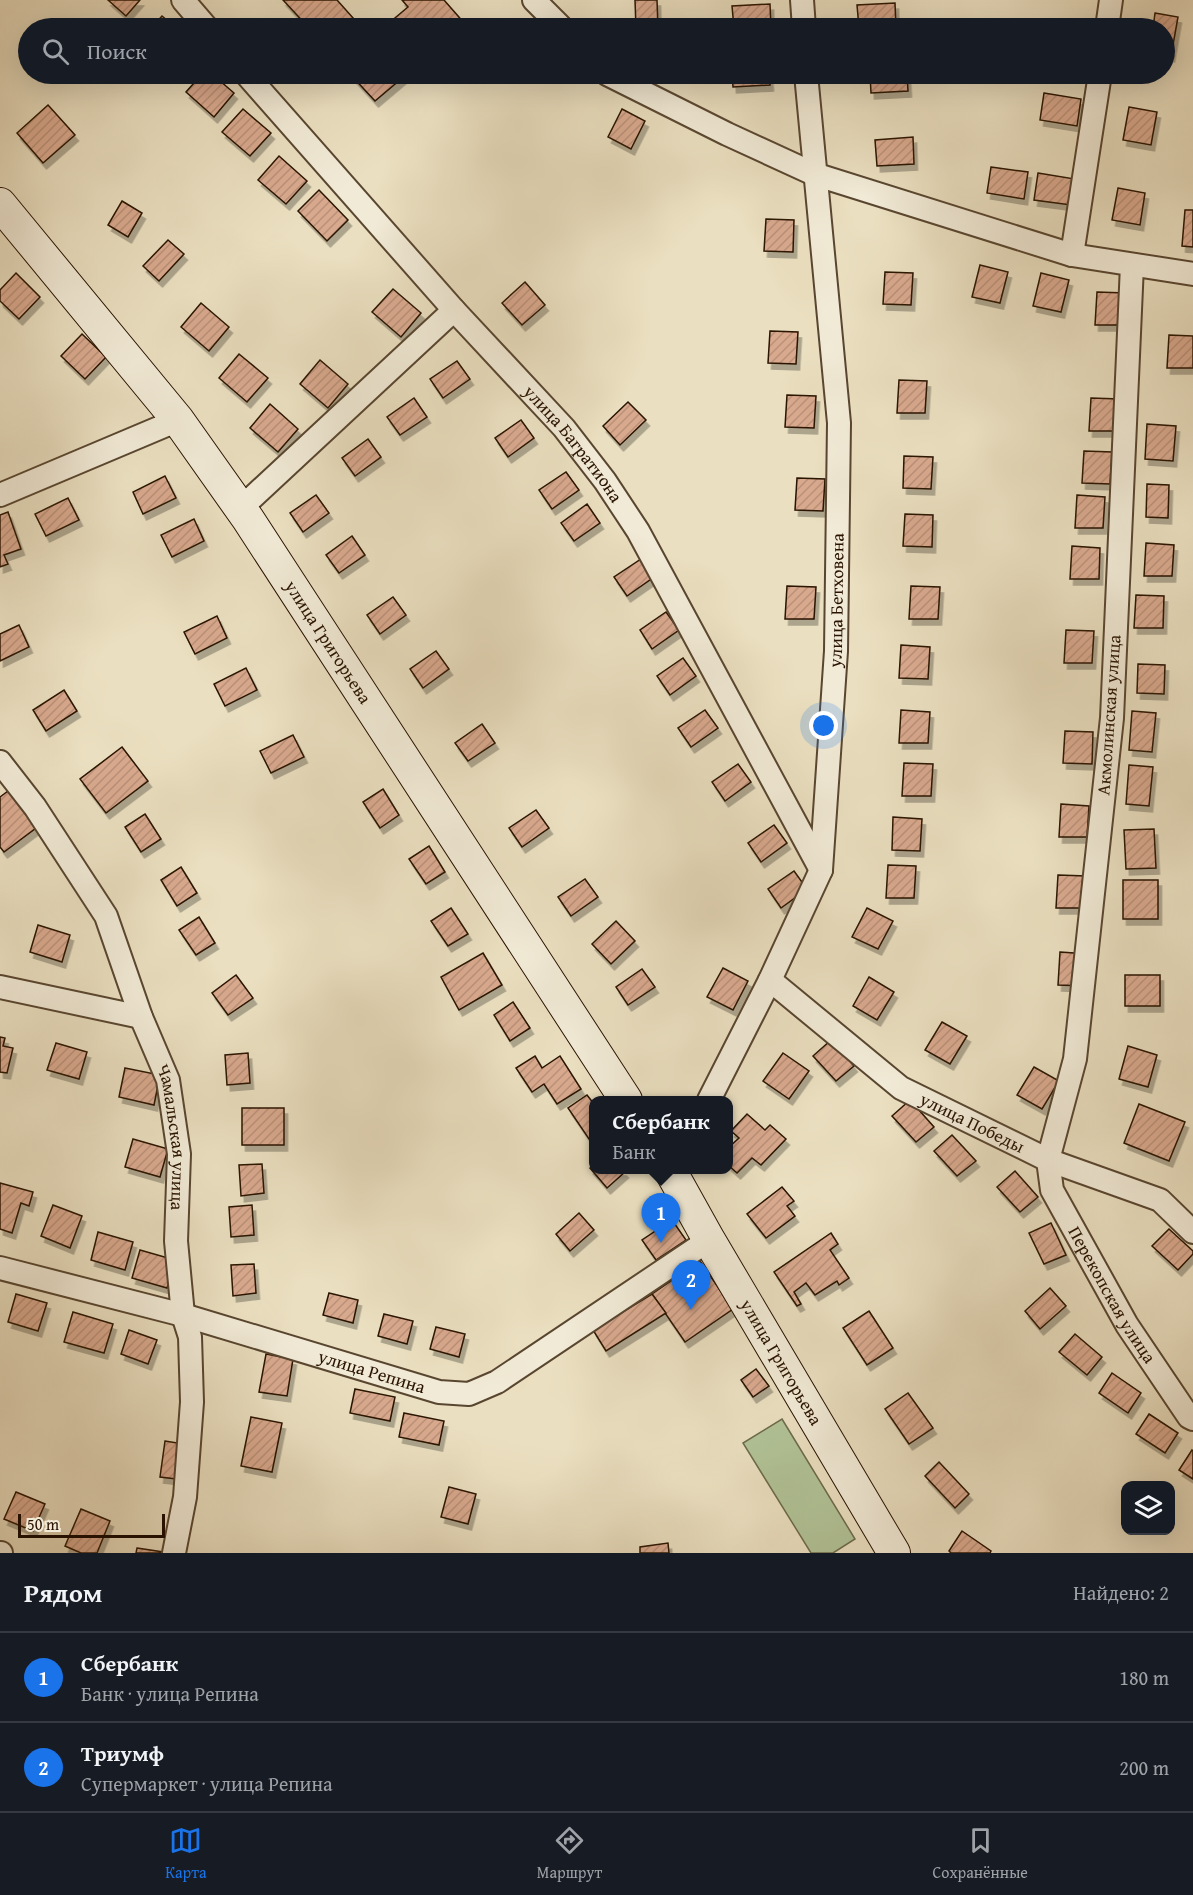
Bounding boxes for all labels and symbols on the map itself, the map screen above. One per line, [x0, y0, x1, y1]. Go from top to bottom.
street label: улица Багратиона [517, 378, 630, 508]
street label: улица Бетховена [821, 532, 851, 670]
street label: улица Григорьева [278, 574, 379, 709]
street label: Акмолинская улица [1089, 633, 1128, 796]
your location [809, 711, 838, 740]
street label: Чамальская улица [150, 1060, 193, 1211]
street label: улица Победы [915, 1085, 1030, 1160]
pin: 1 [642, 1194, 680, 1243]
street label: Перекопская улица [1062, 1221, 1163, 1369]
pin: 2 [672, 1260, 710, 1310]
street label: улица Григорьева [733, 1293, 830, 1430]
street label: улица Репина [314, 1342, 429, 1400]
scale bar [18, 1511, 165, 1538]

